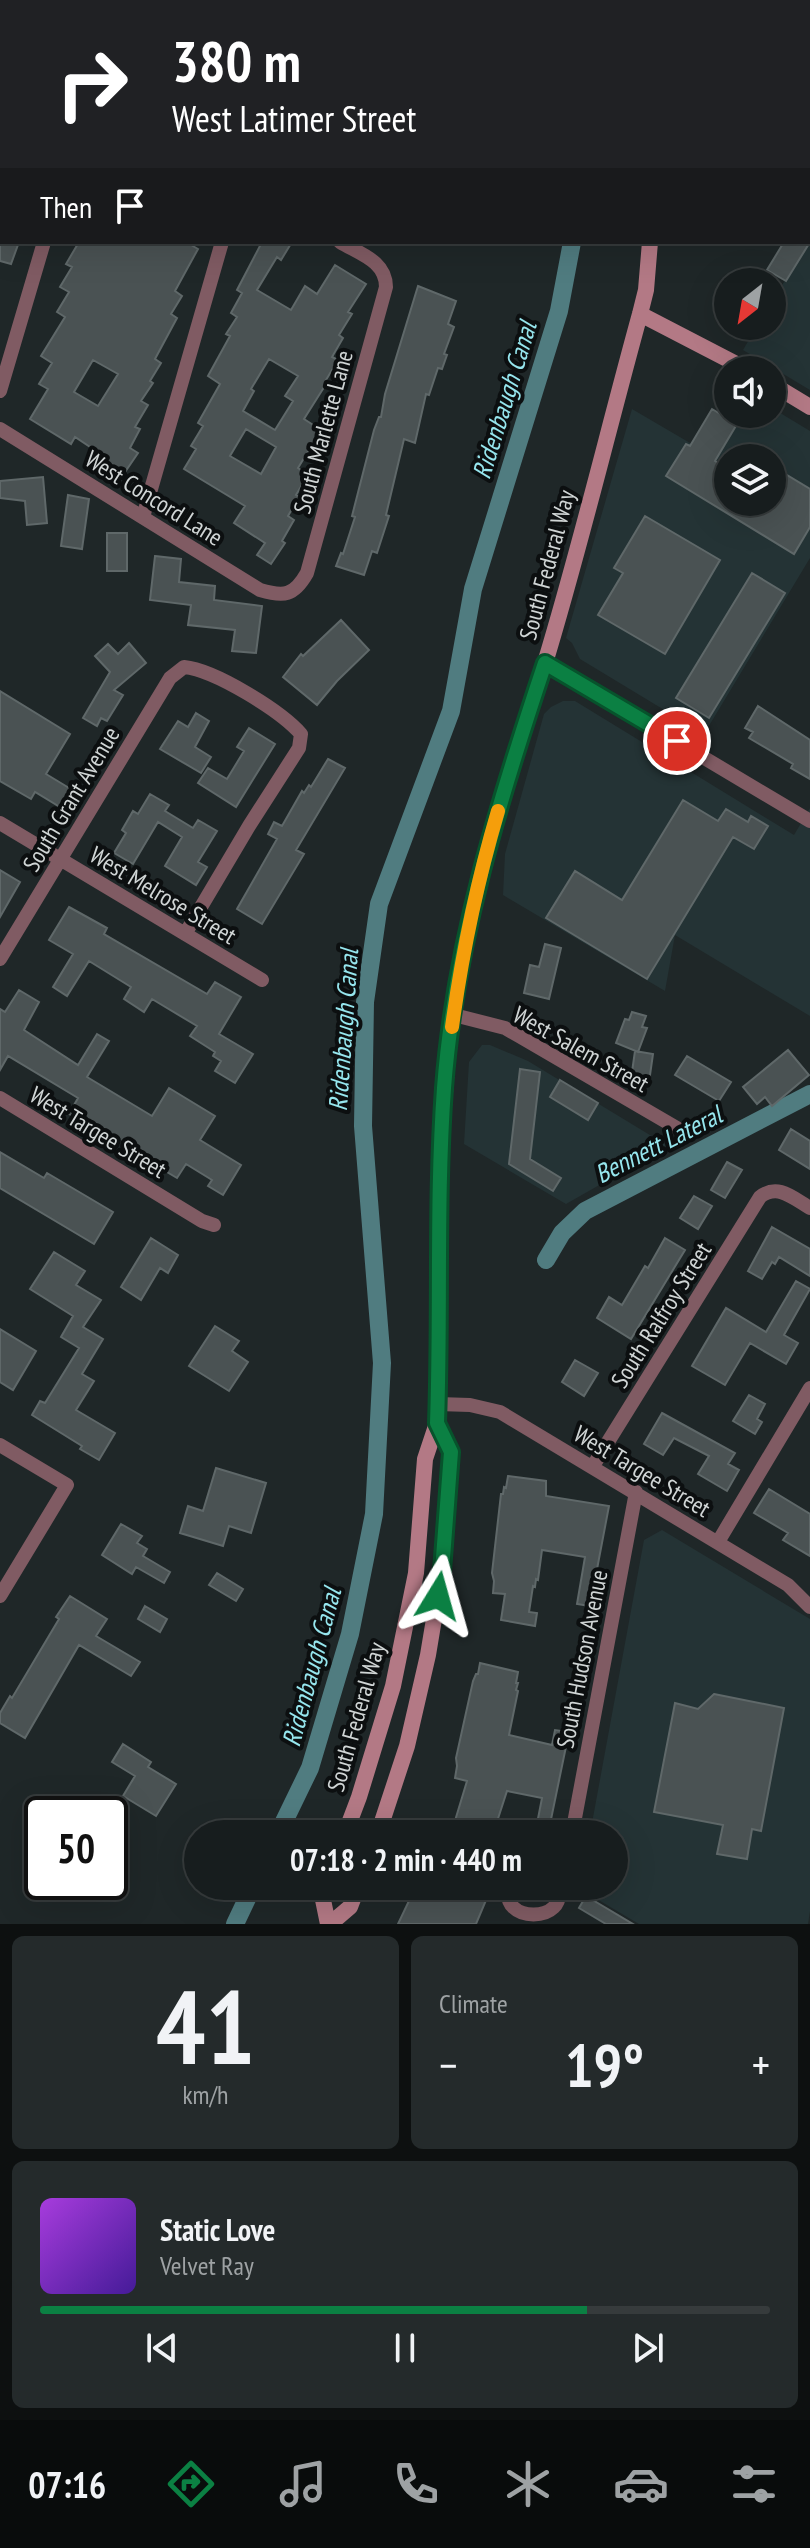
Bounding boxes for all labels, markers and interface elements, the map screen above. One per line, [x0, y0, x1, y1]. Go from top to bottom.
text: 380 m [172, 25, 301, 97]
icon: right [40, 32, 144, 136]
text: West Latimer Street [172, 95, 416, 142]
icon: arrive [108, 184, 152, 228]
text: Then [40, 187, 92, 226]
north arrow [714, 268, 786, 340]
map controls [714, 268, 786, 516]
water label: Ridenbaugh Canal [464, 315, 544, 483]
street label: South Marlette Lane [286, 347, 360, 517]
button: sound [714, 356, 786, 428]
street label: West Concord Lane [79, 443, 229, 553]
button: layers [714, 444, 786, 516]
street label: South Federal Way [512, 487, 582, 643]
pin [643, 707, 711, 775]
icon: arrive [655, 719, 699, 763]
street label: South Grant Avenue [16, 721, 126, 877]
street label: West Melrose Street [84, 839, 242, 951]
water label: Ridenbaugh Canal [321, 945, 365, 1112]
street label: West Salem Street [508, 999, 655, 1099]
street label: West Targee Street [24, 1079, 172, 1185]
water label: Bennett Lateral [589, 1097, 730, 1190]
street label: South Ralfroy Street [604, 1236, 718, 1394]
street label: West Targee Street [568, 1418, 716, 1524]
position arrow [396, 1554, 480, 1638]
street label: South Hudson Avenue [550, 1567, 614, 1751]
water label: Ridenbaugh Canal [274, 1581, 349, 1750]
street label: South Federal Way [320, 1639, 392, 1795]
speed limit sign: 50 [24, 1796, 128, 1900]
text: 07:18 · 2 min · 440 m [290, 1840, 522, 1879]
text: 41 [156, 1958, 255, 2093]
text: Climate [439, 1987, 508, 2020]
text: 19° [565, 2026, 644, 2104]
text: − [439, 2036, 457, 2093]
text: + [752, 2036, 770, 2093]
text: km/h [182, 2078, 229, 2111]
text: Static Love [160, 2210, 275, 2249]
text: Velvet Ray [160, 2249, 254, 2282]
icon: previous [140, 2326, 184, 2370]
icon: pause [383, 2326, 427, 2370]
icon: next [626, 2326, 670, 2370]
icon: directions [163, 2456, 219, 2512]
icon: music [275, 2456, 331, 2512]
icon: phone [388, 2456, 444, 2512]
icon: climate [500, 2456, 556, 2512]
icon: car [613, 2456, 669, 2512]
icon: filters [726, 2456, 782, 2512]
text: 07:16 [28, 2461, 106, 2508]

